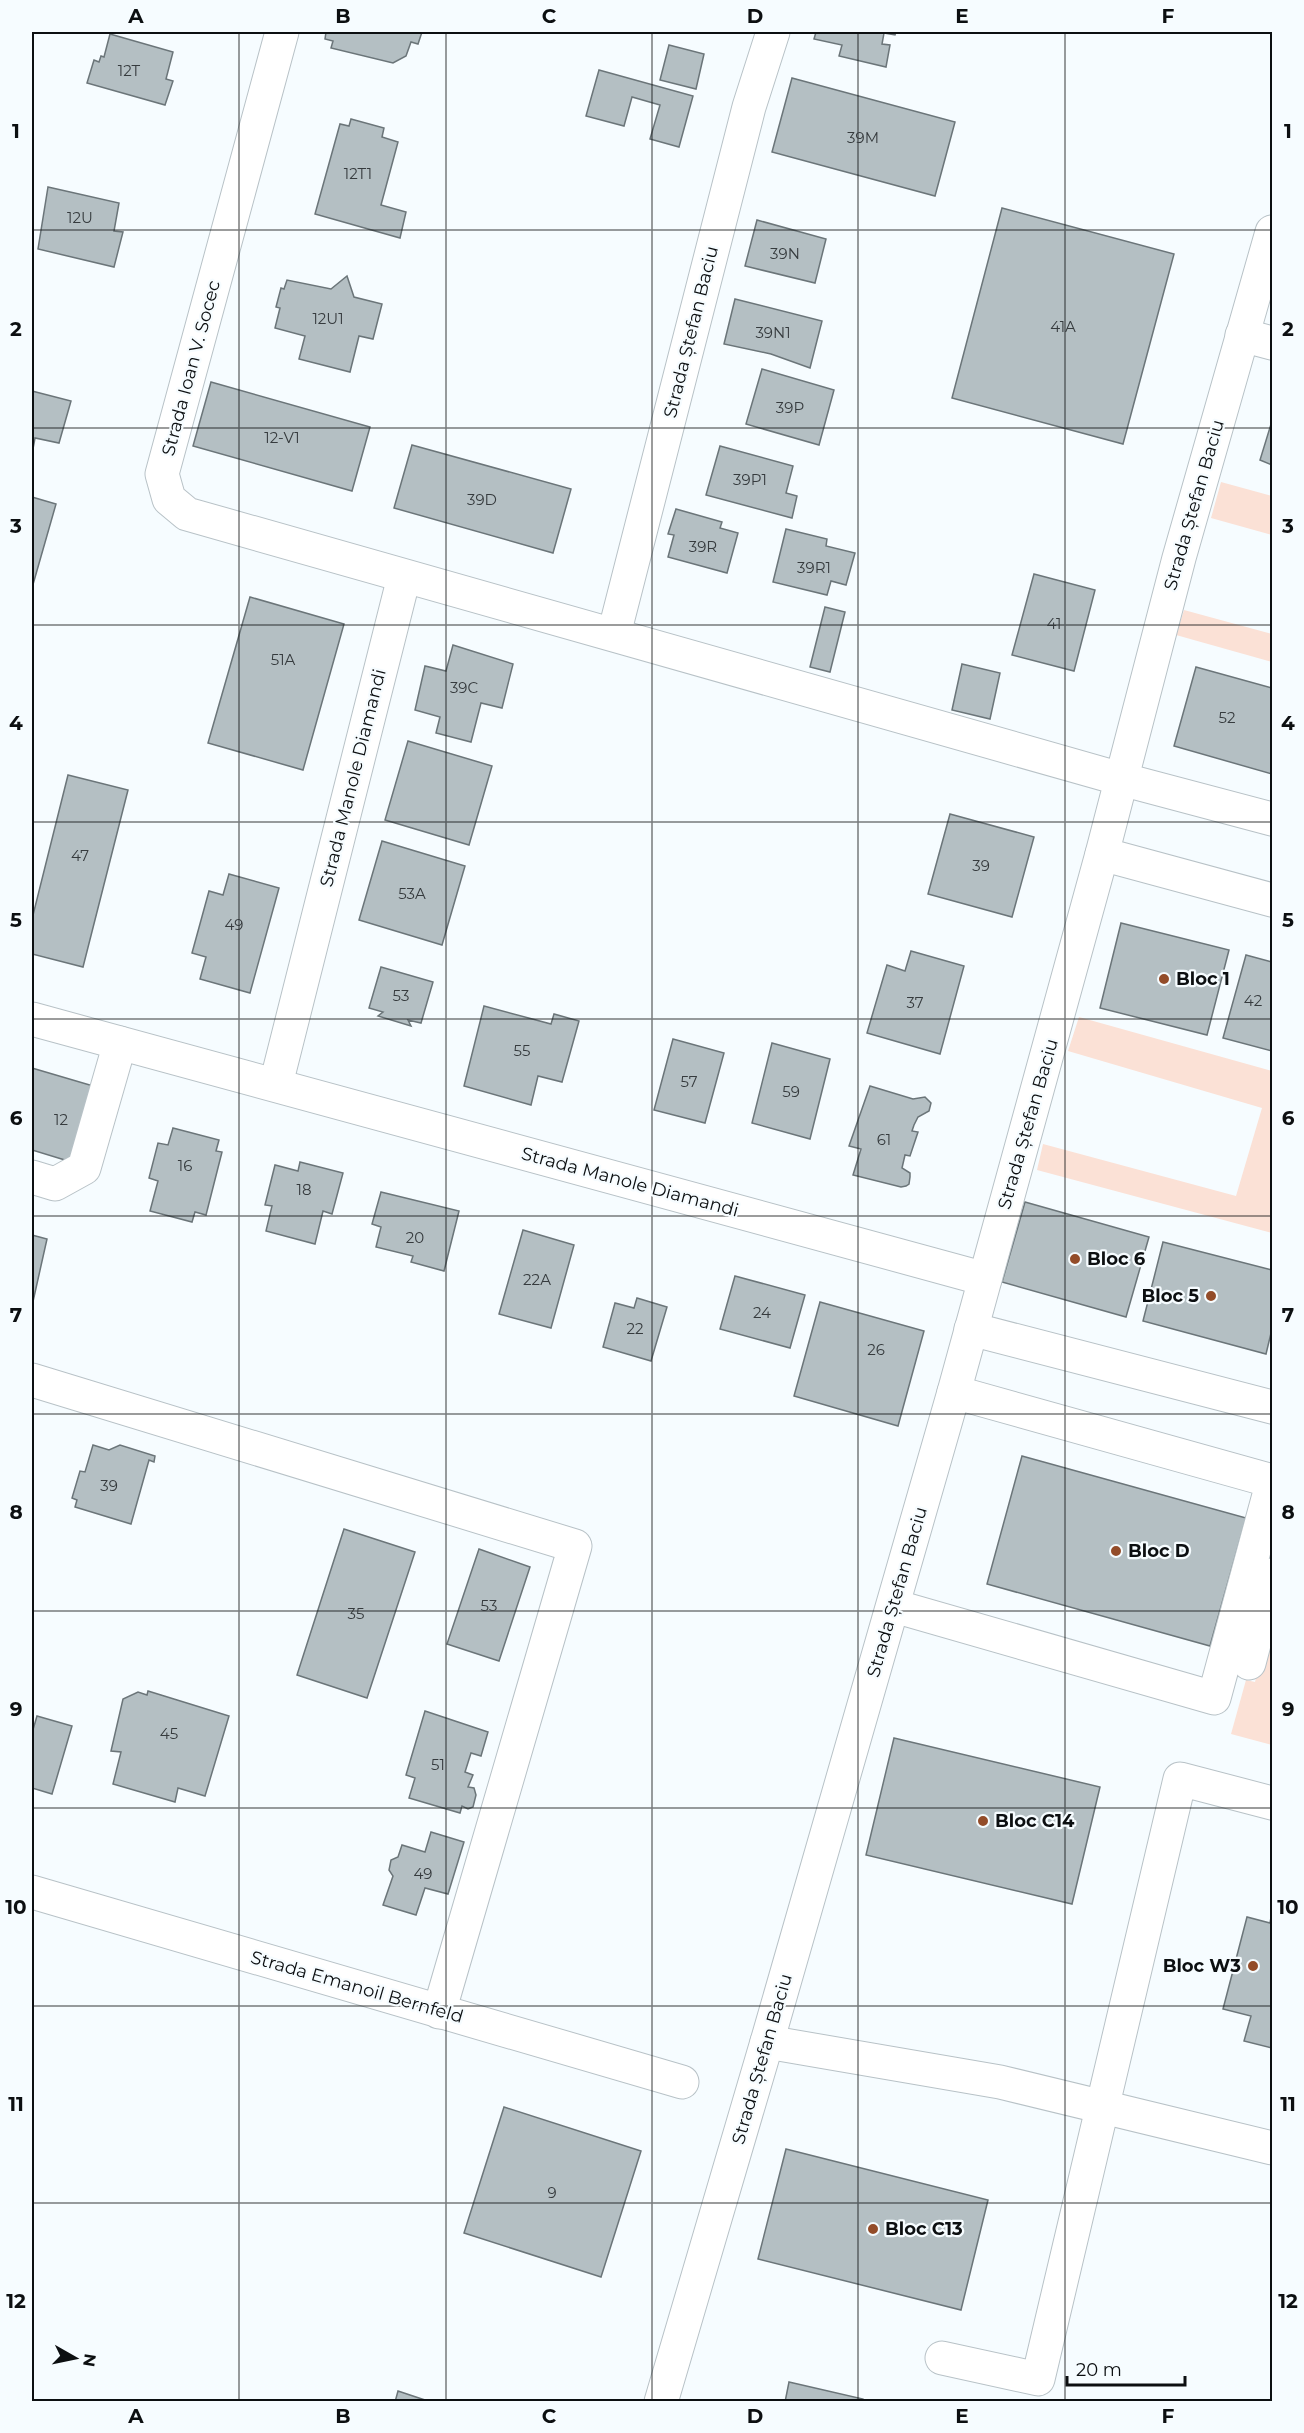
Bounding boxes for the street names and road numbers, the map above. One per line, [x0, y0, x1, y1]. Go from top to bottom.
street label: Strada Ștefan Baciu [659, 244, 724, 421]
street label: Strada Ioan V. Socec [157, 278, 225, 458]
street label: Strada Ștefan Baciu [1159, 417, 1230, 593]
street label: Strada Manole Diamandi [315, 667, 391, 889]
street label: Strada Ștefan Baciu [993, 1036, 1064, 1212]
street label: Strada Manole Diamandi [519, 1142, 741, 1222]
street label: Strada Ștefan Baciu [862, 1504, 933, 1680]
street label: Strada Emanoil Bernfeld [248, 1946, 466, 2028]
street label: Strada Ștefan Baciu [727, 1971, 798, 2147]

